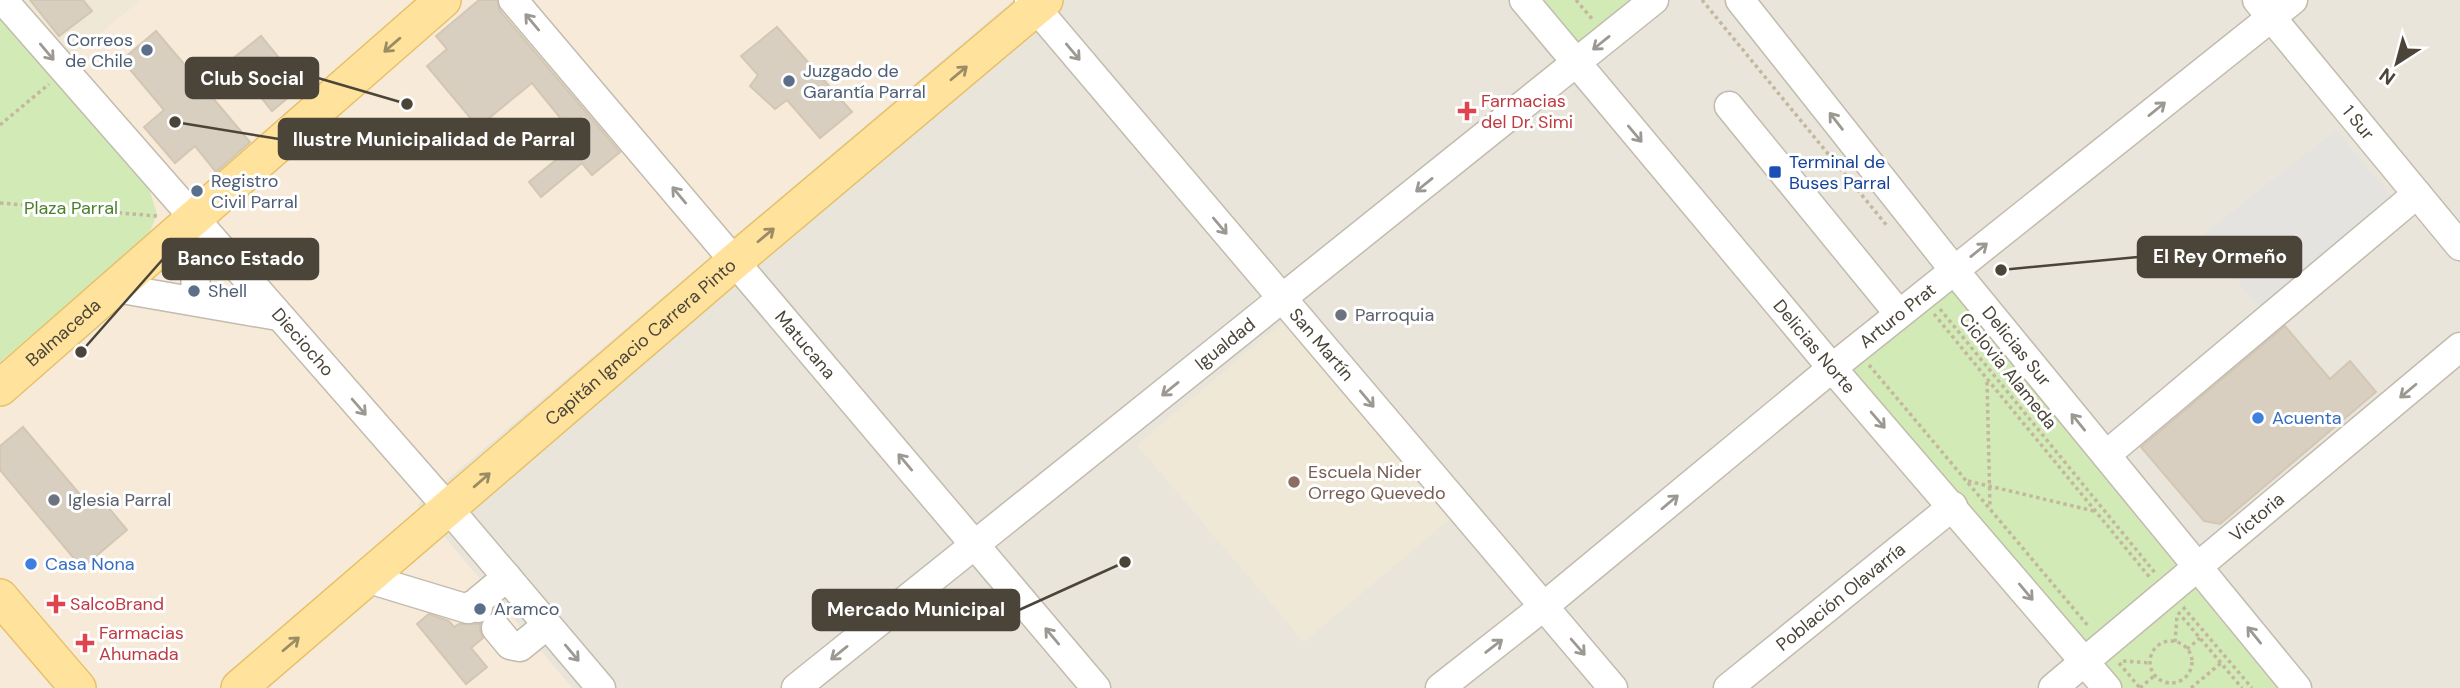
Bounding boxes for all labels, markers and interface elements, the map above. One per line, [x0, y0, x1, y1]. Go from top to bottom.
one-way arrow [524, 13, 540, 31]
place label: Correos de Chile [65, 28, 133, 73]
north arrow [2362, 28, 2432, 98]
one-way arrow [1593, 35, 1611, 50]
one-way arrow [383, 37, 401, 53]
marker: Correos de Chile [139, 42, 155, 58]
one-way arrow [39, 43, 55, 61]
one-way arrow [1065, 43, 1081, 61]
callout: Club Social [186, 58, 318, 98]
place label: Juzgado de Garantía Parral [803, 59, 926, 104]
text: N [2374, 62, 2400, 91]
one-way arrow [949, 65, 967, 81]
text: Club Social [200, 66, 304, 91]
marker: Juzgado de Garantía Parral [781, 73, 797, 89]
place label: Farmacias del Dr. Simi [1481, 89, 1573, 134]
street label: 1 Sur [2337, 100, 2380, 145]
one-way arrow [2148, 101, 2166, 116]
marker: Farmacias del Dr. Simi [1459, 103, 1475, 119]
one-way arrow [1828, 112, 1844, 130]
callout: Ilustre Municipalidad de Parral [279, 119, 589, 159]
one-way arrow [1627, 125, 1643, 143]
text: Ilustre Municipalidad de Parral [293, 127, 575, 152]
place label: Terminal de Buses Parral [1789, 150, 1890, 195]
marker: Terminal de Buses Parral [1767, 164, 1783, 180]
place label: Registro Civil Parral [211, 169, 298, 214]
one-way arrow [1415, 177, 1433, 193]
marker: Registro Civil Parral [189, 183, 205, 199]
one-way arrow [671, 187, 687, 205]
park label: Plaza Parral [24, 196, 118, 220]
one-way arrow [1212, 216, 1228, 234]
one-way arrow [757, 227, 775, 243]
callout: El Rey Ormeño [2138, 237, 2301, 277]
callout: Banco Estado [163, 239, 318, 279]
one-way arrow [1970, 243, 1988, 258]
text: El Rey Ormeño [2153, 244, 2287, 269]
text: Banco Estado [178, 246, 304, 271]
street label: Capitán Ignacio Carrera Pinto [540, 253, 741, 431]
street label: Arturo Prat [1854, 278, 1941, 354]
place label: Shell [208, 279, 247, 303]
marker: Shell [186, 283, 202, 299]
street label: Balmaceda [21, 293, 106, 372]
street label: Delicias Norte [1768, 294, 1861, 399]
street label: Delicias Sur [1977, 301, 2057, 391]
street label: Dieciocho [266, 303, 339, 382]
street label: San Martín [1284, 303, 1359, 386]
place label: Parroquia [1355, 303, 1434, 327]
street label: Matucana [769, 306, 841, 384]
marker: Parroquia [1333, 307, 1349, 323]
street label: Ciclovia Alameda [1954, 308, 2062, 434]
street label: Igualdad [1190, 312, 1260, 375]
one-way arrow [1161, 381, 1179, 396]
one-way arrow [2399, 383, 2417, 399]
one-way arrow [1359, 390, 1375, 408]
one-way arrow [351, 398, 367, 416]
place label: Acuenta [2272, 406, 2341, 430]
one-way arrow [1870, 410, 1886, 428]
marker: Acuenta [2250, 410, 2266, 426]
one-way arrow [2071, 413, 2086, 431]
one-way arrow [897, 454, 913, 472]
place label: Escuela Nider Orrego Quevedo [1308, 460, 1446, 505]
one-way arrow [473, 472, 491, 488]
marker: Escuela Nider Orrego Quevedo [1286, 474, 1302, 490]
street label: Victoria [2224, 487, 2289, 547]
place label: Iglesia Parral [68, 488, 171, 512]
marker: Iglesia Parral [46, 492, 62, 508]
one-way arrow [1660, 494, 1678, 510]
street label: Población Olavarría [1771, 537, 1910, 656]
place label: Casa Nona [45, 552, 135, 576]
marker: Casa Nona [23, 556, 39, 572]
one-way arrow [2018, 583, 2034, 601]
callout: Mercado Municipal [813, 590, 1019, 630]
place label: SalcoBrand [70, 592, 164, 616]
marker: SalcoBrand [48, 596, 64, 612]
place label: Aramco [494, 597, 559, 621]
text: Mercado Municipal [827, 597, 1005, 622]
marker: Aramco [472, 601, 488, 617]
place label: Farmacias Ahumada [99, 621, 184, 666]
one-way arrow [1044, 627, 1060, 645]
one-way arrow [2246, 627, 2262, 645]
marker: Farmacias Ahumada [77, 635, 93, 651]
one-way arrow [282, 636, 300, 652]
one-way arrow [1484, 638, 1502, 653]
one-way arrow [1570, 638, 1586, 656]
one-way arrow [564, 644, 580, 662]
one-way arrow [831, 646, 849, 661]

